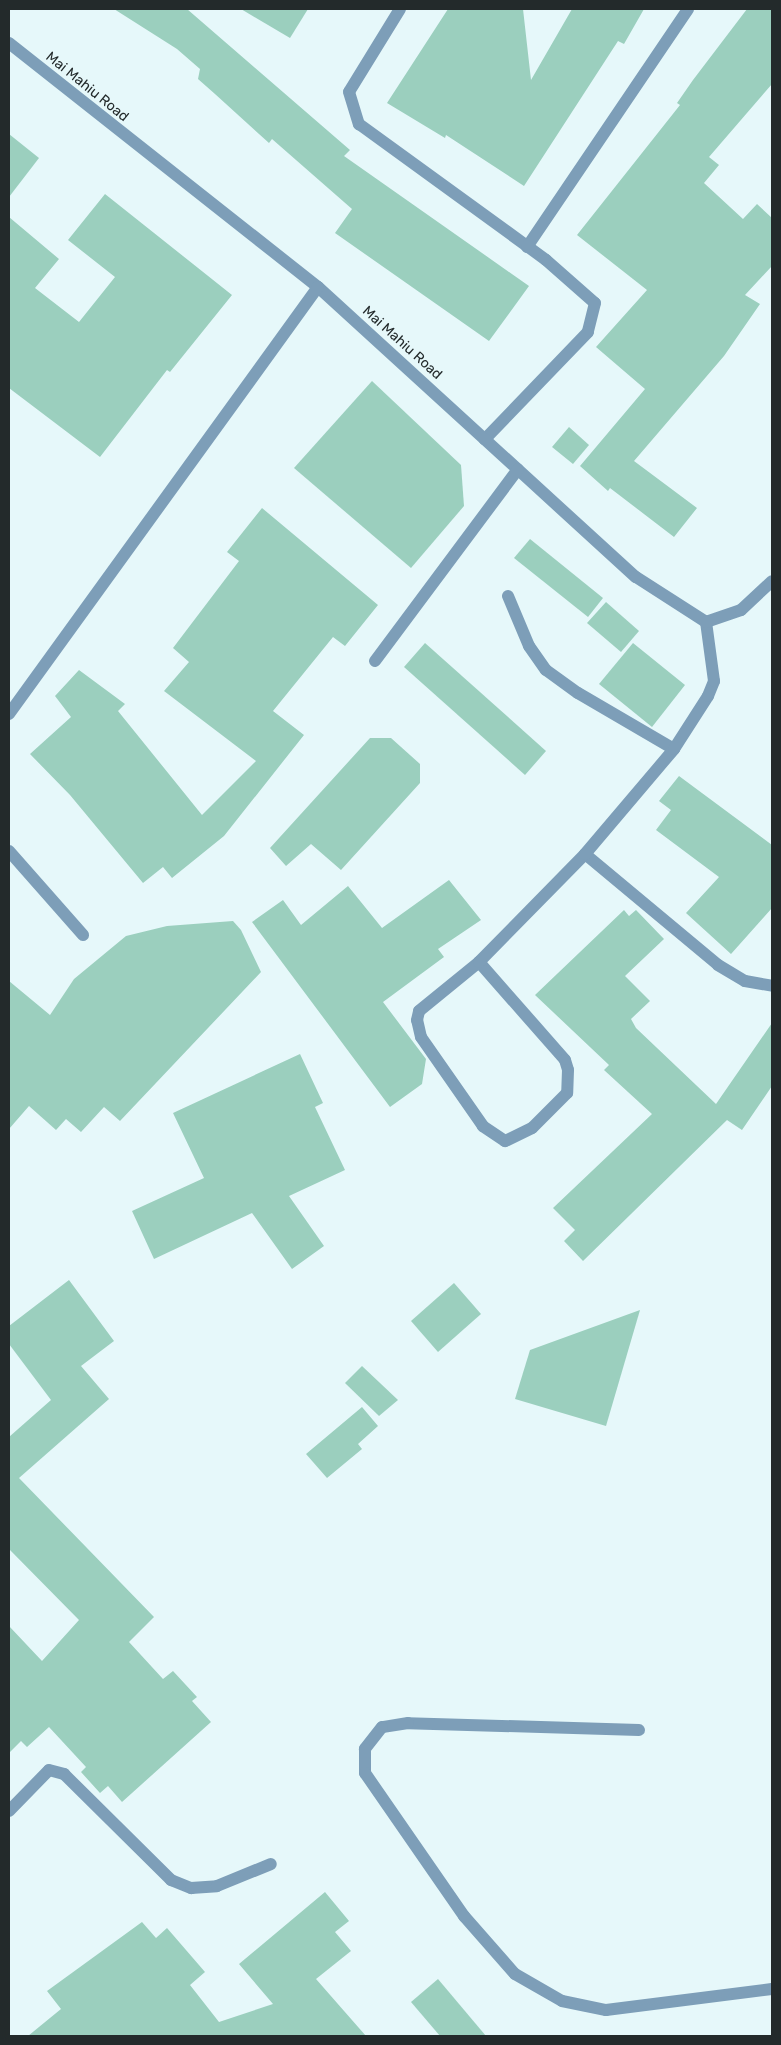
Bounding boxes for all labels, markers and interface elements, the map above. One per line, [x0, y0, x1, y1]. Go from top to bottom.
street label: Mai Mahiu Road [42, 49, 132, 125]
street label: Mai Mahiu Road [359, 303, 445, 383]

